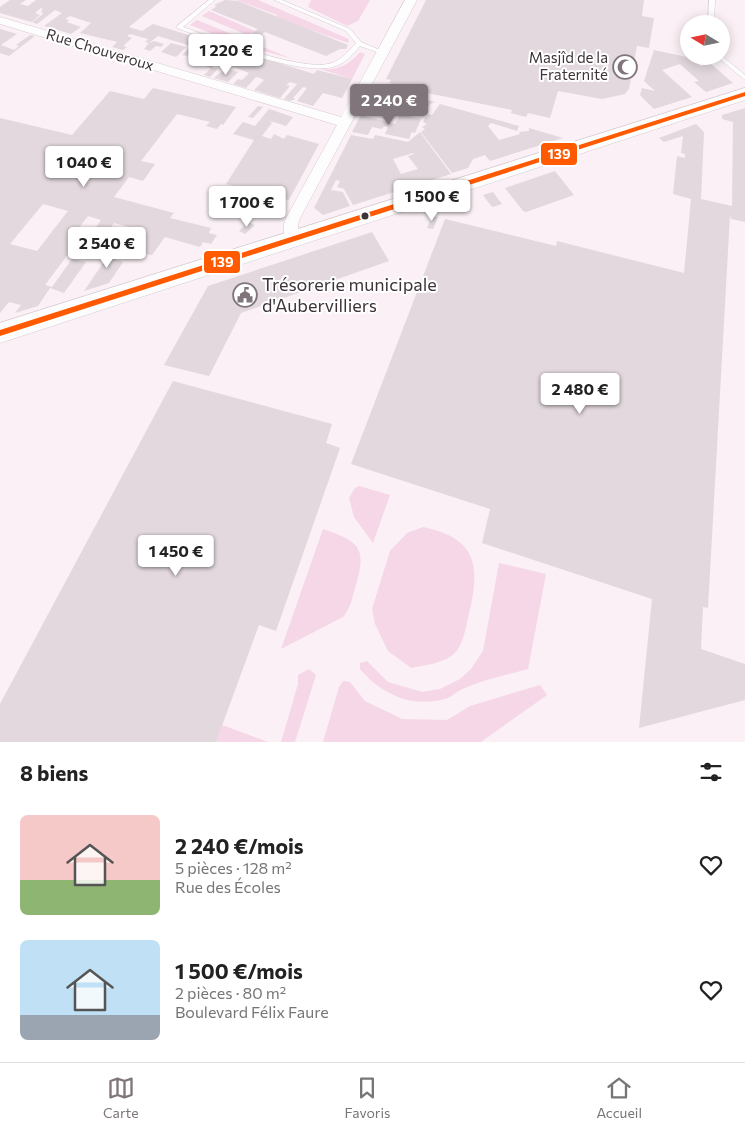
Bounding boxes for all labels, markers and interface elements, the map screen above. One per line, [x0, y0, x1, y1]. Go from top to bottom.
north arrow [680, 15, 730, 65]
map controls [680, 15, 730, 65]
street label: Rue Chouveroux [44, 24, 156, 74]
pin: 1 220 € [180, 34, 272, 76]
text: 1 220 € [199, 40, 253, 59]
place label: Masjîd de la Fraternité [529, 48, 608, 83]
mosque icon: Masjîd de la Fraternité [612, 54, 638, 80]
pin: 2 240 € [343, 84, 435, 126]
text: 2 240 € [361, 90, 417, 109]
line badge: 139 [540, 142, 578, 166]
text: 139 [547, 145, 571, 162]
pin: 1 040 € [38, 146, 130, 188]
text: 1 040 € [56, 152, 112, 171]
pin: 1 500 € [386, 180, 478, 222]
pin: 1 700 € [201, 186, 293, 228]
text: 1 500 € [404, 186, 460, 205]
text: 1 700 € [220, 192, 274, 211]
unlabelled marker [360, 211, 370, 221]
pin: 2 540 € [61, 226, 153, 269]
text: 2 540 € [79, 233, 135, 252]
line badge: 139 [203, 250, 241, 274]
text: 139 [210, 253, 234, 270]
place label: Trésorerie municipale d'Aubervilliers [262, 273, 437, 316]
public building icon: Trésorerie municipale d'Aubervilliers [232, 282, 258, 308]
pin: 2 480 € [534, 372, 626, 415]
text: 2 480 € [552, 379, 608, 398]
pin: 1 450 € [130, 534, 222, 577]
text: 1 450 € [149, 541, 203, 560]
icon: filters [697, 758, 725, 786]
text: 8 biens [20, 760, 88, 785]
text: 2 240 €/mois [175, 833, 304, 858]
icon: home [60, 835, 120, 895]
icon: heart [697, 851, 725, 879]
text: 5 pièces · 128 m² [175, 858, 292, 877]
text: Rue des Écoles [175, 877, 281, 896]
text: 1 500 €/mois [175, 958, 303, 983]
icon: home [60, 960, 120, 1020]
icon: heart [697, 976, 725, 1004]
text: 2 pièces · 80 m² [175, 983, 286, 1002]
text: Boulevard Félix Faure [175, 1002, 329, 1021]
tab: Carte [103, 1074, 139, 1121]
tab: Favoris [345, 1074, 390, 1121]
tab: Accueil [596, 1074, 642, 1121]

